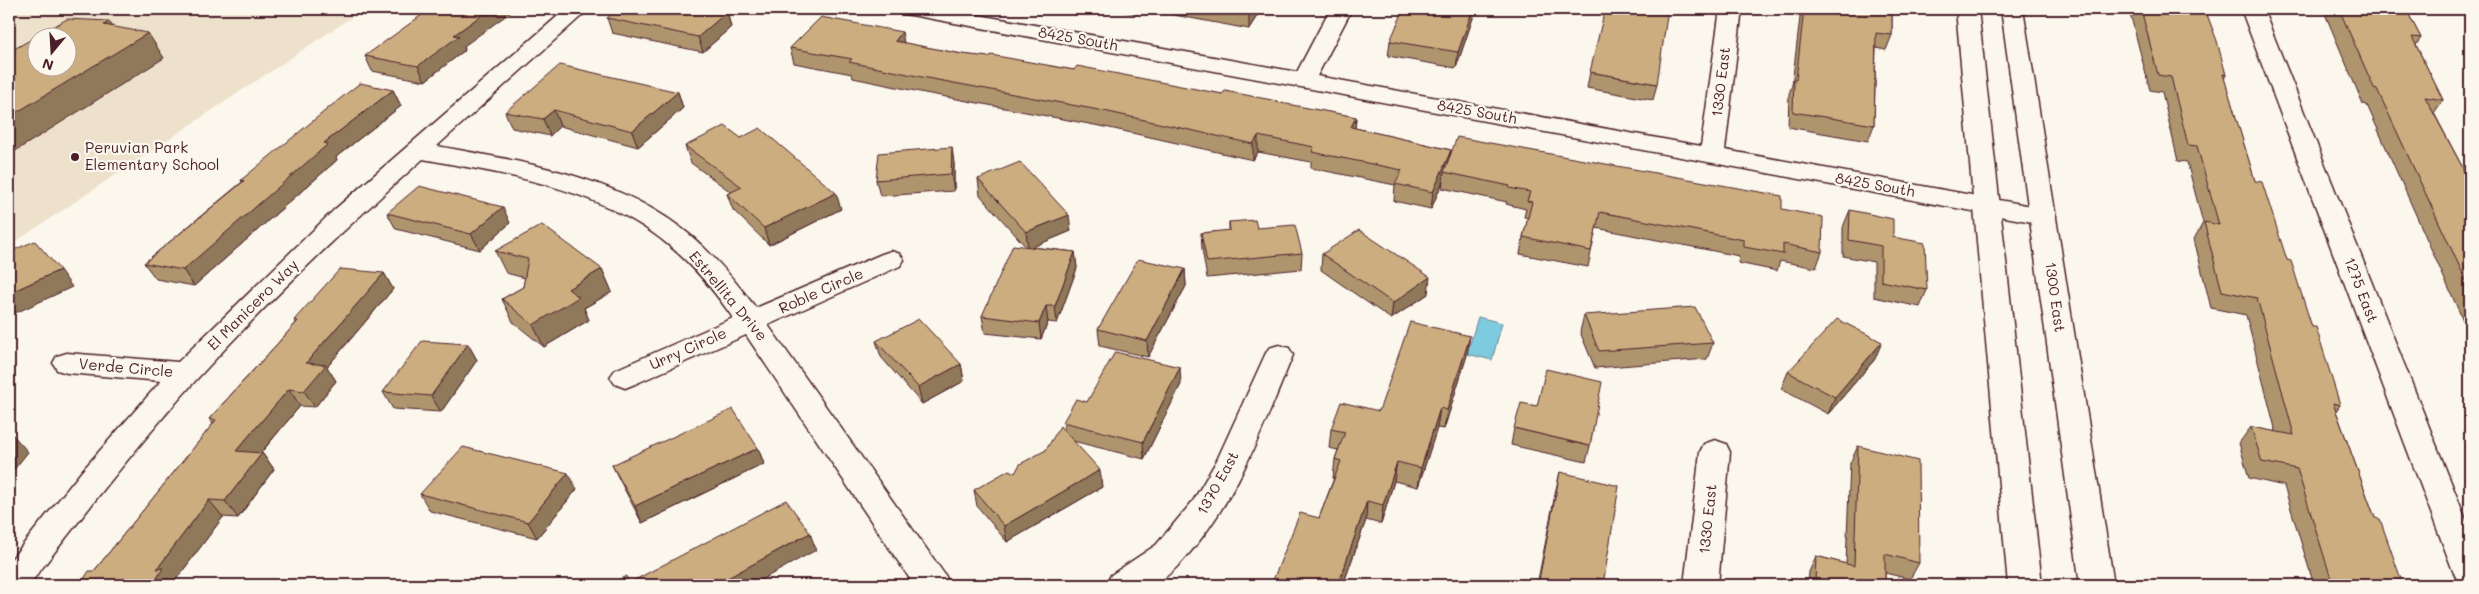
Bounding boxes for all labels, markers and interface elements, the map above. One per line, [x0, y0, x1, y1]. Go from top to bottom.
street label: 8425 South [1037, 21, 1119, 55]
north arrow [28, 28, 78, 78]
street label: 1330 East [1706, 46, 1734, 118]
text: N [40, 54, 56, 76]
street label: 8425 South [1436, 94, 1518, 128]
place label: Peruvian Park Elementary School [85, 137, 220, 174]
marker: Peruvian Park Elementary School [69, 151, 81, 163]
street label: 8425 South [1834, 167, 1916, 201]
street label: Estrellita Drive [685, 246, 772, 345]
street label: El Manicero Way [202, 254, 302, 354]
street label: 1275 East [2340, 254, 2384, 325]
street label: 1300 East [2041, 260, 2071, 333]
street label: Roble Circle [775, 263, 866, 318]
street label: Urry Circle [646, 322, 729, 374]
street label: Verde Circle [78, 353, 174, 381]
street label: 1370 East [1191, 447, 1243, 518]
street label: 1330 East [1693, 483, 1721, 555]

